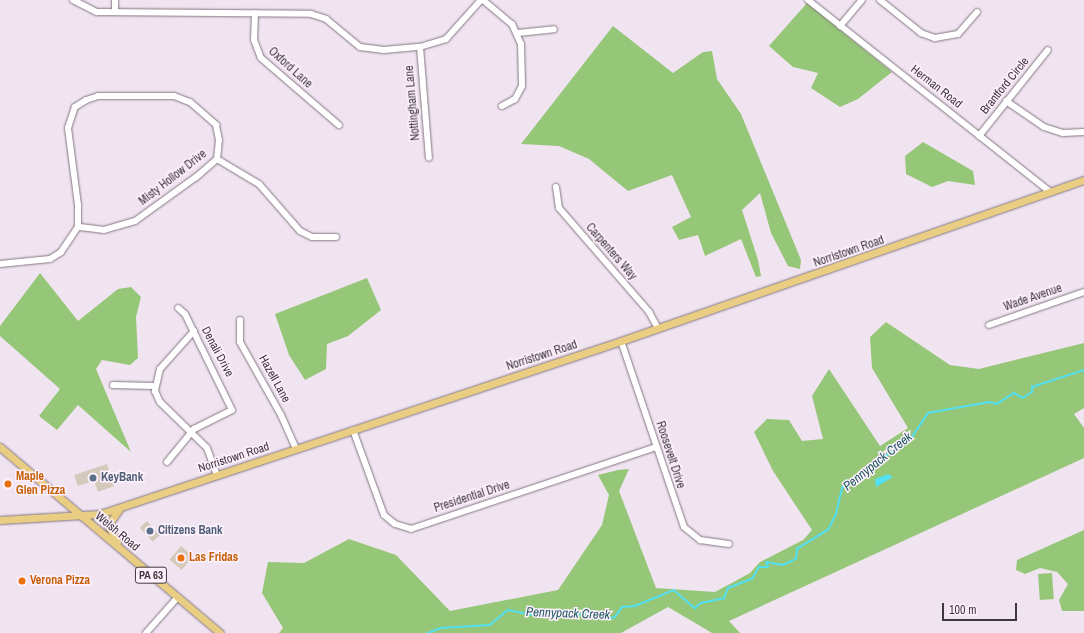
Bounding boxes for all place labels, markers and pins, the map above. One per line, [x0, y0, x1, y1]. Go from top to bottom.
place label: Maple Glen Pizza [16, 470, 65, 498]
place label: KeyBank [101, 471, 143, 485]
marker: KeyBank [88, 473, 98, 483]
marker: Maple Glen Pizza [3, 479, 13, 489]
place label: Citizens Bank [158, 524, 223, 538]
marker: Citizens Bank [145, 526, 155, 536]
place label: Las Fridas [189, 551, 238, 565]
marker: Las Fridas [176, 553, 186, 563]
place label: Verona Pizza [30, 574, 90, 588]
marker: Verona Pizza [17, 576, 27, 586]

